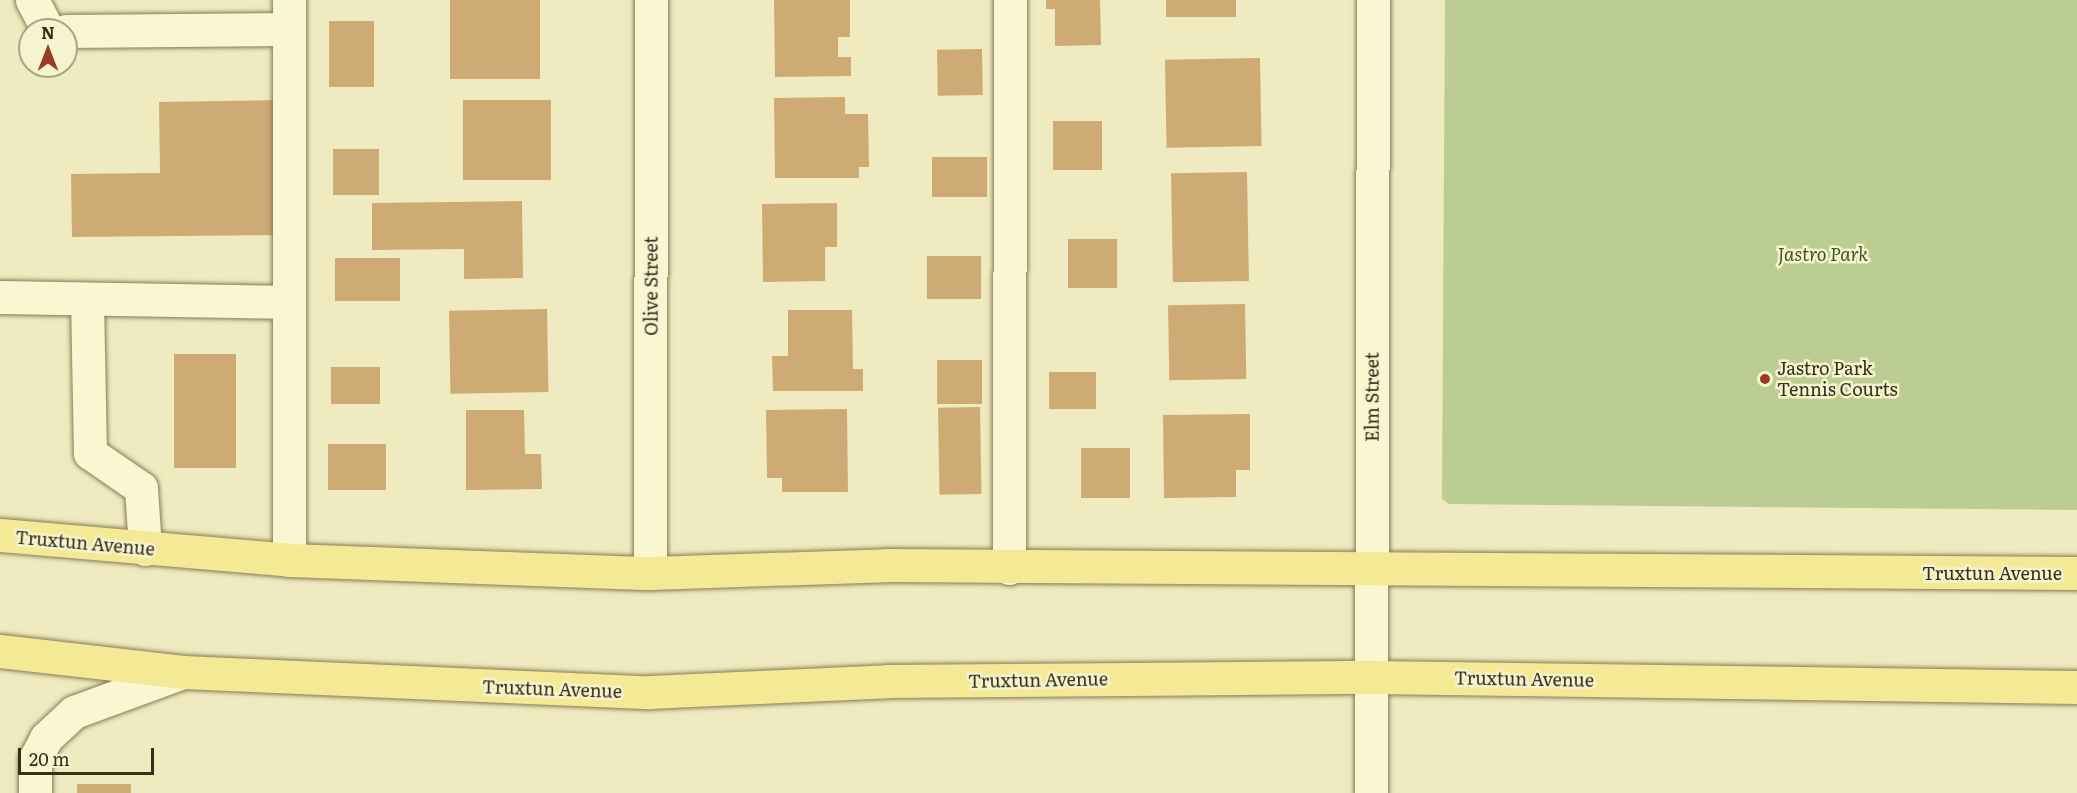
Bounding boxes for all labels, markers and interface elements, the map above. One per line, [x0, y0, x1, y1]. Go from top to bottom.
north arrow [18, 18, 78, 78]
text: N [41, 20, 55, 44]
street label: Olive Street [640, 236, 662, 336]
park label: Jastro Park [1778, 243, 1868, 265]
street label: Elm Street [1361, 352, 1383, 442]
place label: Jastro Park Tennis Courts [1777, 358, 1898, 400]
marker: Jastro Park Tennis Courts [1758, 372, 1772, 386]
street label: Truxtun Avenue [14, 526, 156, 560]
street label: Truxtun Avenue [1922, 562, 2062, 584]
street label: Truxtun Avenue [1454, 667, 1594, 691]
street label: Truxtun Avenue [968, 668, 1108, 692]
street label: Truxtun Avenue [482, 676, 622, 702]
scale bar [21, 736, 158, 774]
text: 20 m [29, 745, 70, 772]

